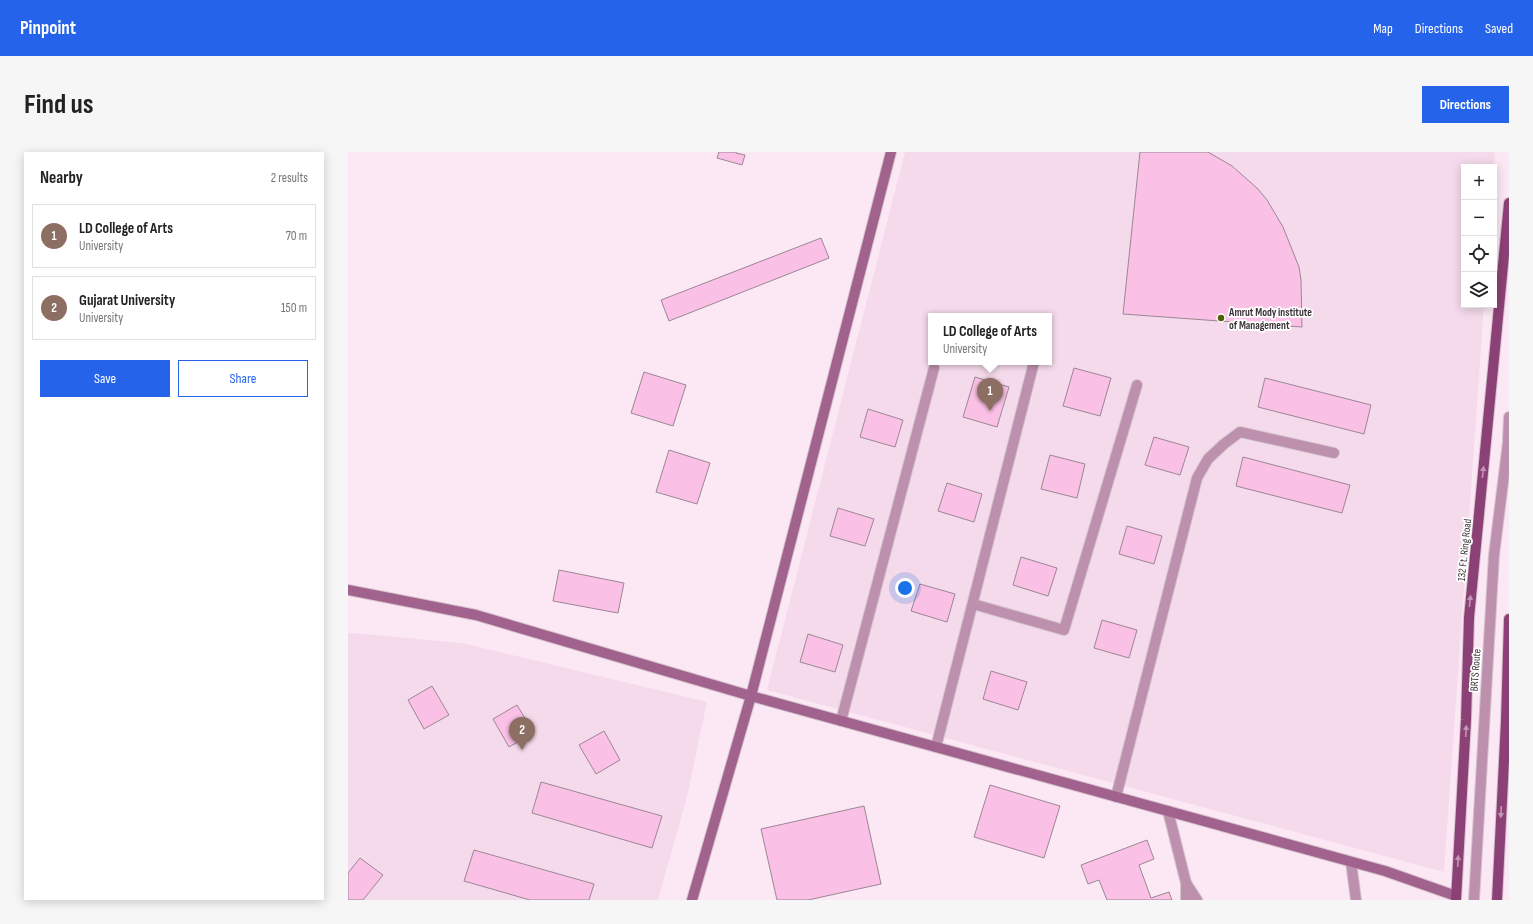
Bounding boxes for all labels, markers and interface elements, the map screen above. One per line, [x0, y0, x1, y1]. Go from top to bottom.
text: Pinpoint [20, 17, 76, 40]
text: Map [1373, 20, 1393, 37]
text: Directions [1415, 20, 1463, 37]
text: Saved [1485, 20, 1513, 37]
button: Directions [1422, 86, 1509, 123]
text: Find us [24, 88, 93, 121]
map controls [1461, 164, 1497, 308]
button: + [1461, 164, 1497, 200]
text: Nearby [40, 168, 83, 188]
text: 2 results [271, 170, 308, 186]
button: − [1461, 200, 1497, 236]
text: LD College of Arts [79, 219, 173, 238]
text: 1 [51, 228, 57, 244]
text: 70 m [286, 228, 307, 244]
button: locate [1461, 236, 1497, 272]
text: University [79, 238, 123, 254]
button: layers [1461, 272, 1497, 308]
text: Gujarat University [79, 291, 175, 310]
text: 2 [51, 300, 57, 316]
text: 150 m [281, 300, 307, 316]
place label: Amrut Mody institute of Management [1228, 306, 1312, 332]
text: University [79, 310, 123, 326]
popup [928, 313, 1052, 365]
marker: Amrut Mody institute of Management [1216, 313, 1226, 323]
text: LD College of Arts [943, 322, 1037, 341]
text: University [943, 341, 987, 357]
button: Save [40, 360, 170, 397]
button: Share [178, 360, 308, 397]
pin: 1 [977, 378, 1003, 411]
one-way arrow [1480, 466, 1487, 478]
street label: 132 Ft. Ring Road [1455, 518, 1474, 582]
your location [895, 578, 915, 598]
one-way arrow [1467, 595, 1474, 607]
street label: BRTS Route [1468, 648, 1483, 692]
pin: 2 [509, 717, 535, 750]
one-way arrow [1462, 725, 1469, 737]
one-way arrow [1498, 806, 1505, 818]
one-way arrow [1455, 855, 1462, 867]

